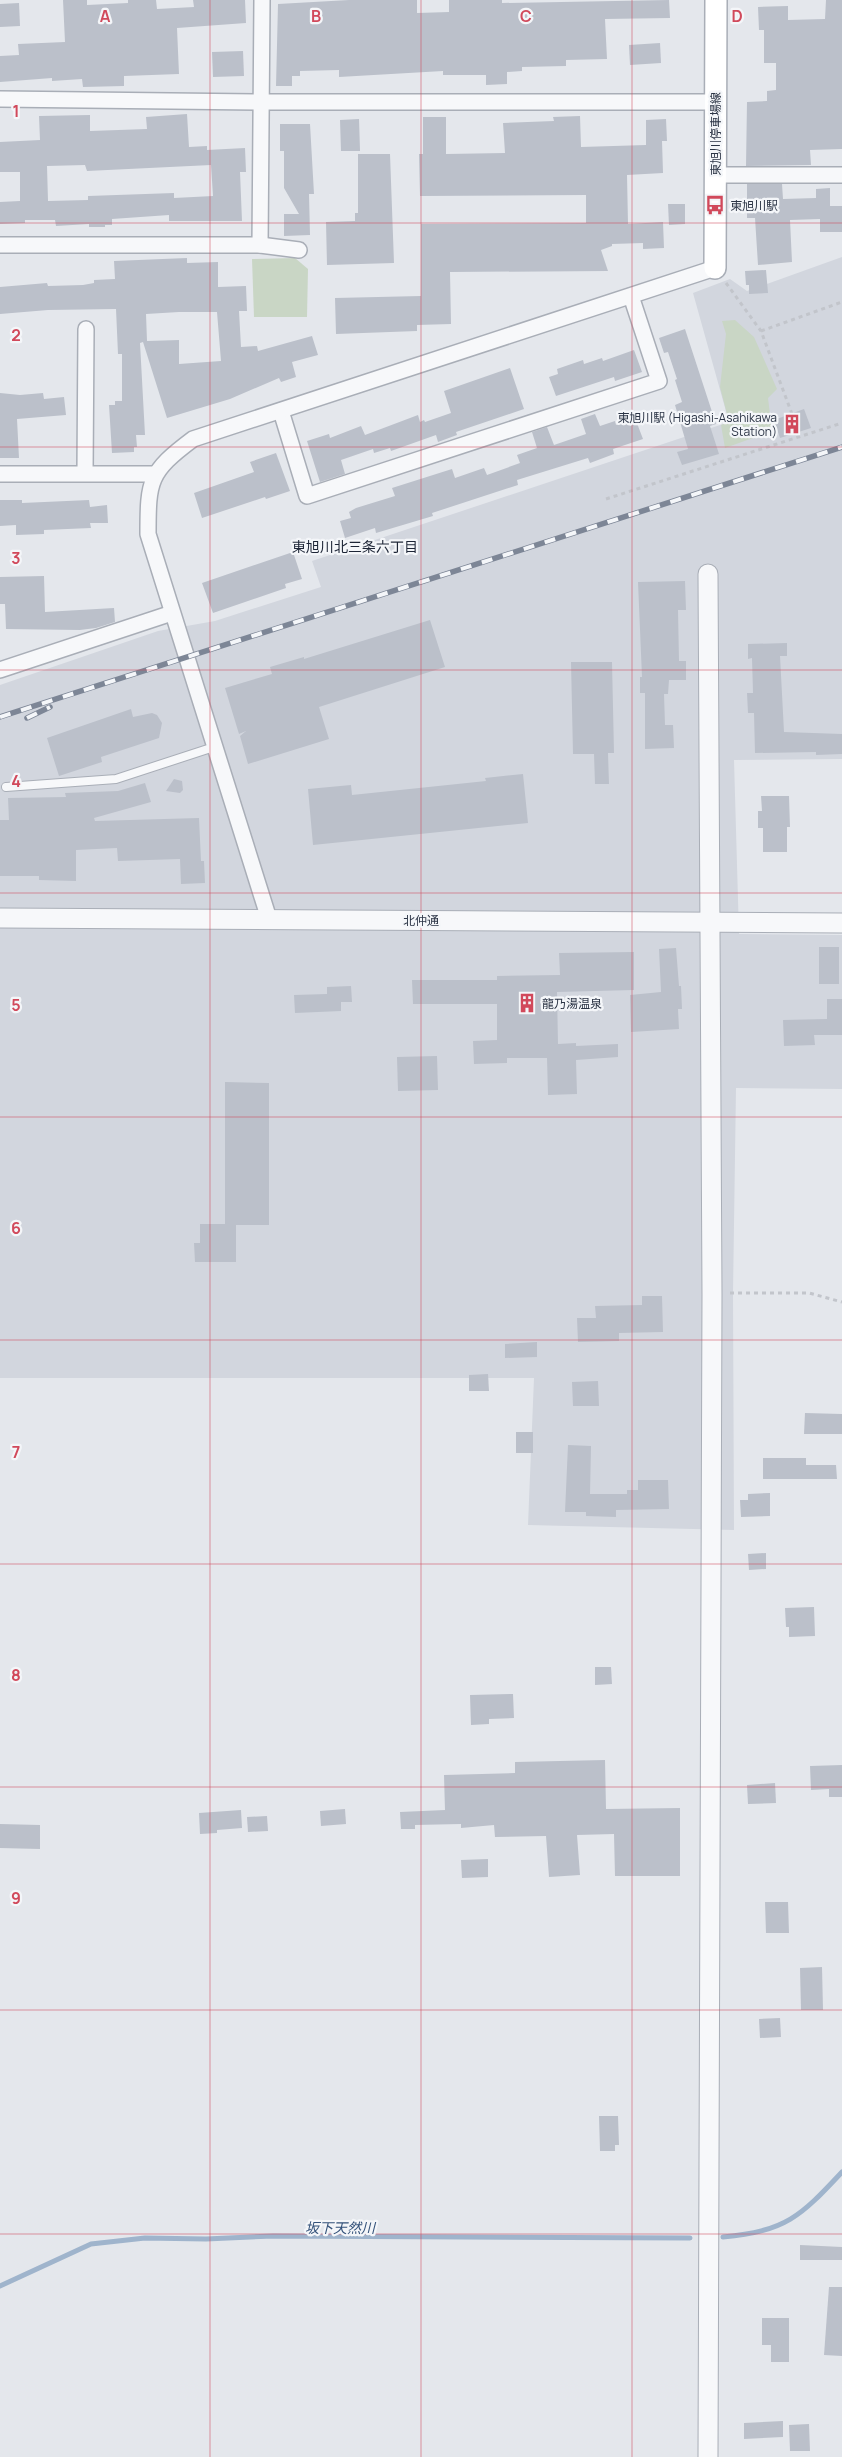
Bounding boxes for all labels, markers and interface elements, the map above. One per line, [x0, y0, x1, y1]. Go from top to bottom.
text: A [100, 5, 111, 27]
text: B [311, 5, 321, 27]
text: C [520, 5, 532, 27]
text: D [731, 5, 743, 27]
street label: 東旭川停車場線 [707, 92, 724, 176]
text: 1 [12, 100, 20, 122]
bus stop icon: 東旭川駅 [704, 194, 726, 216]
place label: 東旭川駅 [730, 197, 778, 214]
text: 2 [11, 324, 21, 346]
place label: 東旭川駅 (Higashi-Asahikawa Station) [617, 409, 777, 440]
building icon: 東旭川駅 (Higashi-Asahikawa Station) [781, 413, 803, 435]
district label: 東旭川北三条六丁目 [292, 537, 418, 556]
text: 3 [11, 547, 21, 569]
text: 4 [11, 770, 21, 792]
street label: 北仲通 [403, 912, 439, 929]
building icon: 龍乃湯温泉 [516, 992, 538, 1014]
text: 5 [11, 994, 21, 1016]
place label: 龍乃湯温泉 [542, 995, 602, 1012]
text: 6 [11, 1217, 21, 1239]
text: 7 [12, 1441, 20, 1463]
text: 8 [11, 1664, 21, 1686]
text: 9 [11, 1887, 21, 1909]
water label: 坂下天然川 [305, 2218, 377, 2237]

